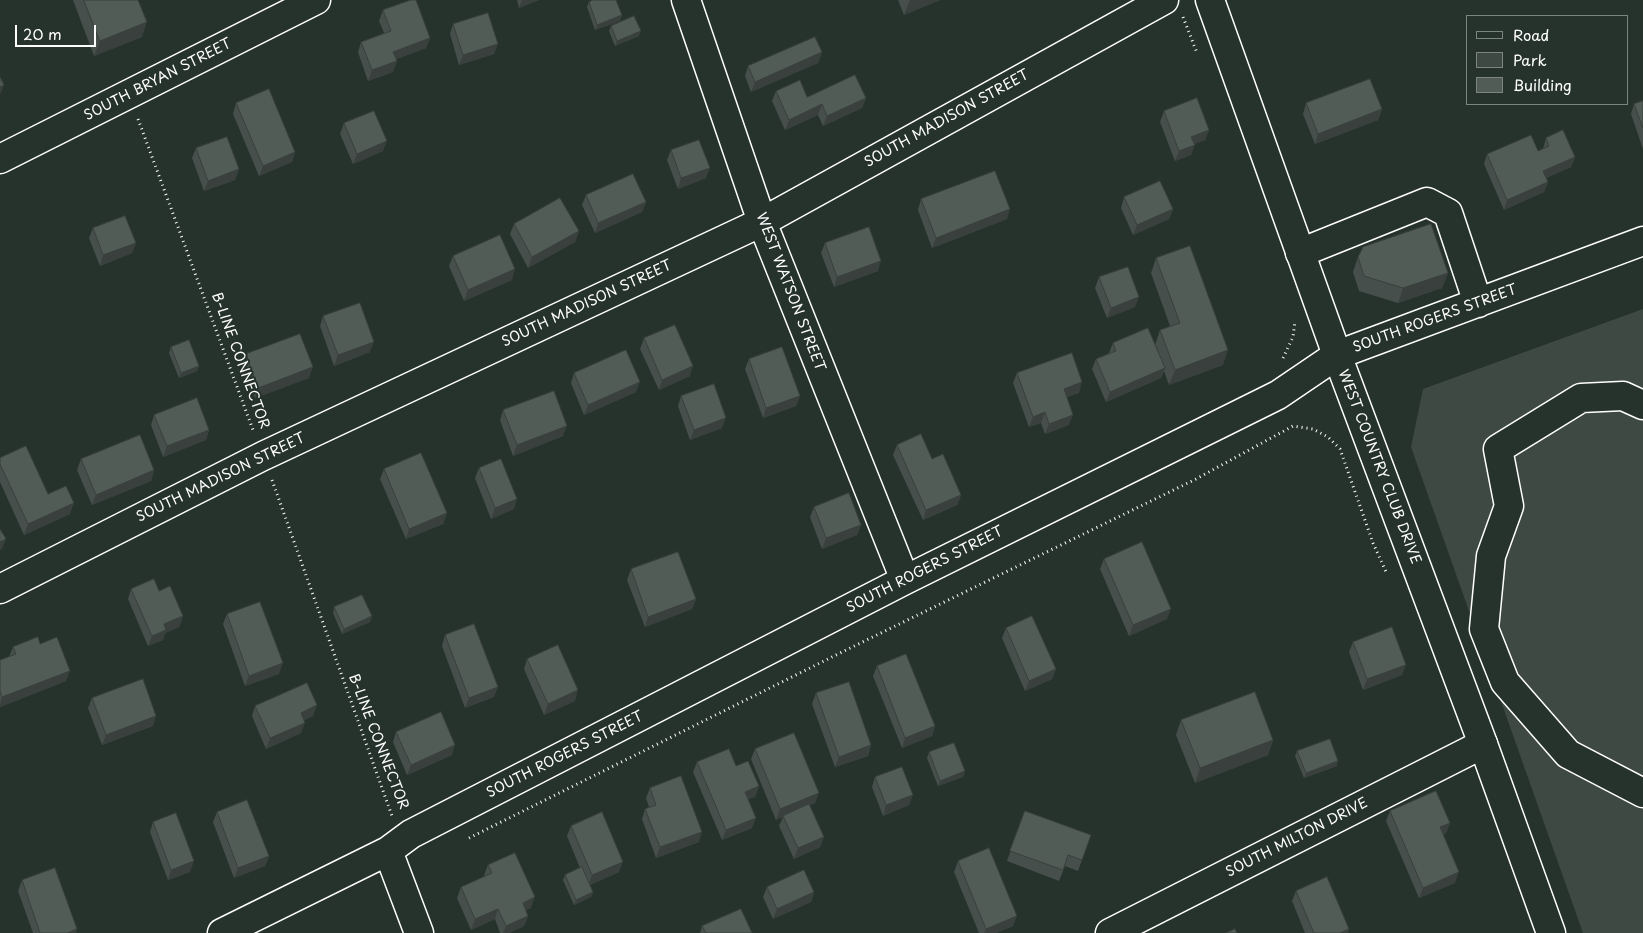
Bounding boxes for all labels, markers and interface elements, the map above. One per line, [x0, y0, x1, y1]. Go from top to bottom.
scale bar [18, 15, 99, 47]
legend [1466, 15, 1628, 105]
text: 20 m [23, 22, 62, 45]
text: Road [1513, 23, 1549, 46]
street label: SOUTH BRYAN STREET [82, 36, 234, 124]
text: Park [1513, 48, 1547, 71]
street label: SOUTH MADISON STREET [862, 67, 1032, 171]
text: Building [1513, 73, 1572, 96]
street label: WEST WATSON STREET [752, 210, 828, 374]
street label: SOUTH MADISON STREET [499, 257, 675, 351]
street label: SOUTH ROGERS STREET [1351, 281, 1519, 357]
street label: B-LINE CONNECTOR [208, 291, 272, 431]
street label: WEST COUNTRY CLUB DRIVE [1334, 367, 1424, 567]
street label: SOUTH MADISON STREET [134, 430, 308, 526]
street label: SOUTH ROGERS STREET [844, 523, 1006, 617]
street label: B-LINE CONNECTOR [344, 672, 412, 812]
street label: SOUTH ROGERS STREET [484, 708, 646, 802]
street label: SOUTH MILTON DRIVE [1223, 795, 1371, 881]

